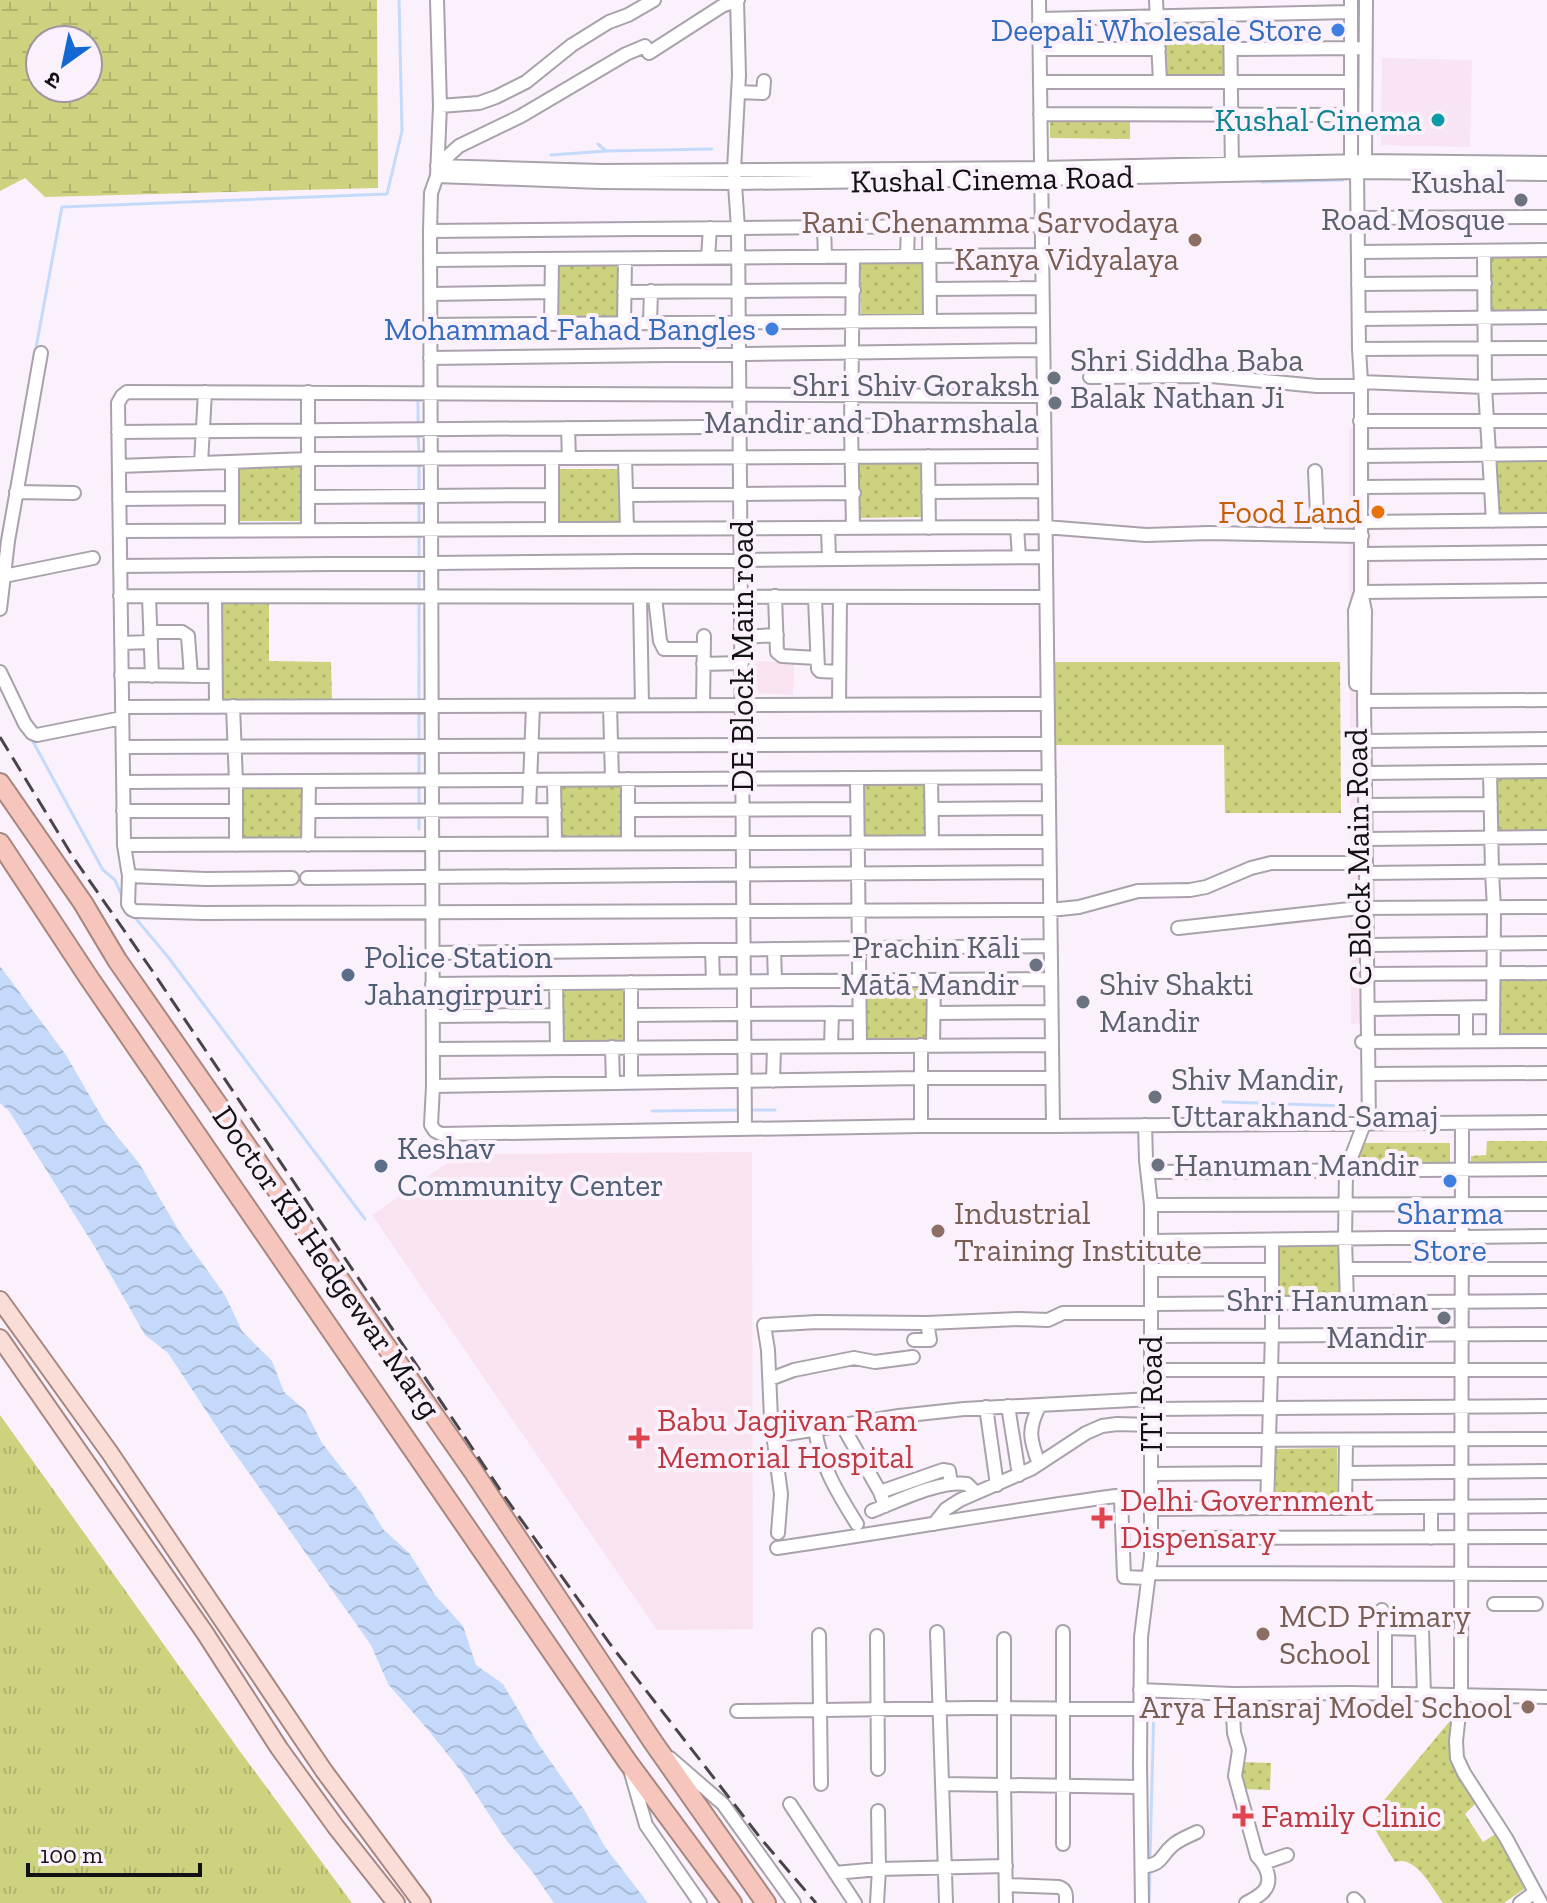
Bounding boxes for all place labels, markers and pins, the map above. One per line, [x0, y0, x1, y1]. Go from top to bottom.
place label: Deepali Wholesale Store [991, 11, 1322, 49]
marker: Deepali Wholesale Store [1329, 21, 1347, 39]
place label: Kushal Cinema [1215, 101, 1422, 139]
marker: Kushal Cinema [1429, 111, 1447, 129]
place label: Kushal Road Mosque [1321, 163, 1505, 238]
marker: Kushal Road Mosque [1512, 191, 1530, 209]
place label: Rani Chenamma Sarvodaya Kanya Vidyalaya [802, 203, 1179, 278]
marker: Rani Chenamma Sarvodaya Kanya Vidyalaya [1186, 231, 1204, 249]
place label: Mohammad Fahad Bangles [384, 310, 756, 348]
marker: Mohammad Fahad Bangles [763, 320, 781, 338]
place label: Shri Siddha Baba Balak Nathan Ji [1070, 341, 1304, 416]
place label: Shri Shiv Goraksh Mandir and Dharmshala [704, 366, 1039, 441]
marker: Shri Siddha Baba Balak Nathan Ji [1045, 369, 1063, 387]
marker: Shri Shiv Goraksh Mandir and Dharmshala [1046, 394, 1064, 412]
place label: Food Land [1218, 493, 1362, 531]
marker: Food Land [1369, 503, 1387, 521]
place label: Prachin Kāli Mātā Mandir [840, 928, 1020, 1003]
place label: Police Station Jahangirpuri [364, 938, 553, 1013]
marker: Prachin Kāli Mātā Mandir [1027, 956, 1045, 974]
place label: Shiv Shakti Mandir [1099, 965, 1253, 1040]
marker: Police Station Jahangirpuri [339, 966, 357, 984]
marker: Shiv Shakti Mandir [1074, 993, 1092, 1011]
place label: Shiv Mandir, Uttarakhand Samaj [1171, 1060, 1439, 1135]
marker: Shiv Mandir, Uttarakhand Samaj [1146, 1088, 1164, 1106]
place label: Keshav Community Center [397, 1129, 664, 1204]
place label: Hanuman Mandir [1174, 1146, 1420, 1184]
marker: Hanuman Mandir [1149, 1156, 1167, 1174]
marker: Keshav Community Center [372, 1157, 390, 1175]
marker: Sharma Store [1441, 1172, 1459, 1190]
place label: Industrial Training Institute [954, 1194, 1202, 1269]
place label: Sharma Store [1397, 1194, 1503, 1269]
marker: Industrial Training Institute [929, 1222, 947, 1240]
place label: Shri Hanuman Mandir [1226, 1281, 1429, 1356]
marker: Shri Hanuman Mandir [1435, 1309, 1453, 1327]
place label: Babu Jagjivan Ram Memorial Hospital [657, 1401, 917, 1476]
marker: Babu Jagjivan Ram Memorial Hospital [628, 1427, 650, 1449]
place label: Delhi Government Dispensary [1120, 1481, 1374, 1556]
marker: Delhi Government Dispensary [1091, 1507, 1113, 1529]
place label: MCD Primary School [1279, 1597, 1472, 1672]
marker: MCD Primary School [1254, 1625, 1272, 1643]
place label: Arya Hansraj Model School [1139, 1688, 1512, 1726]
marker: Arya Hansraj Model School [1519, 1698, 1537, 1716]
place label: Family Clinic [1261, 1797, 1442, 1835]
marker: Family Clinic [1232, 1805, 1254, 1827]

